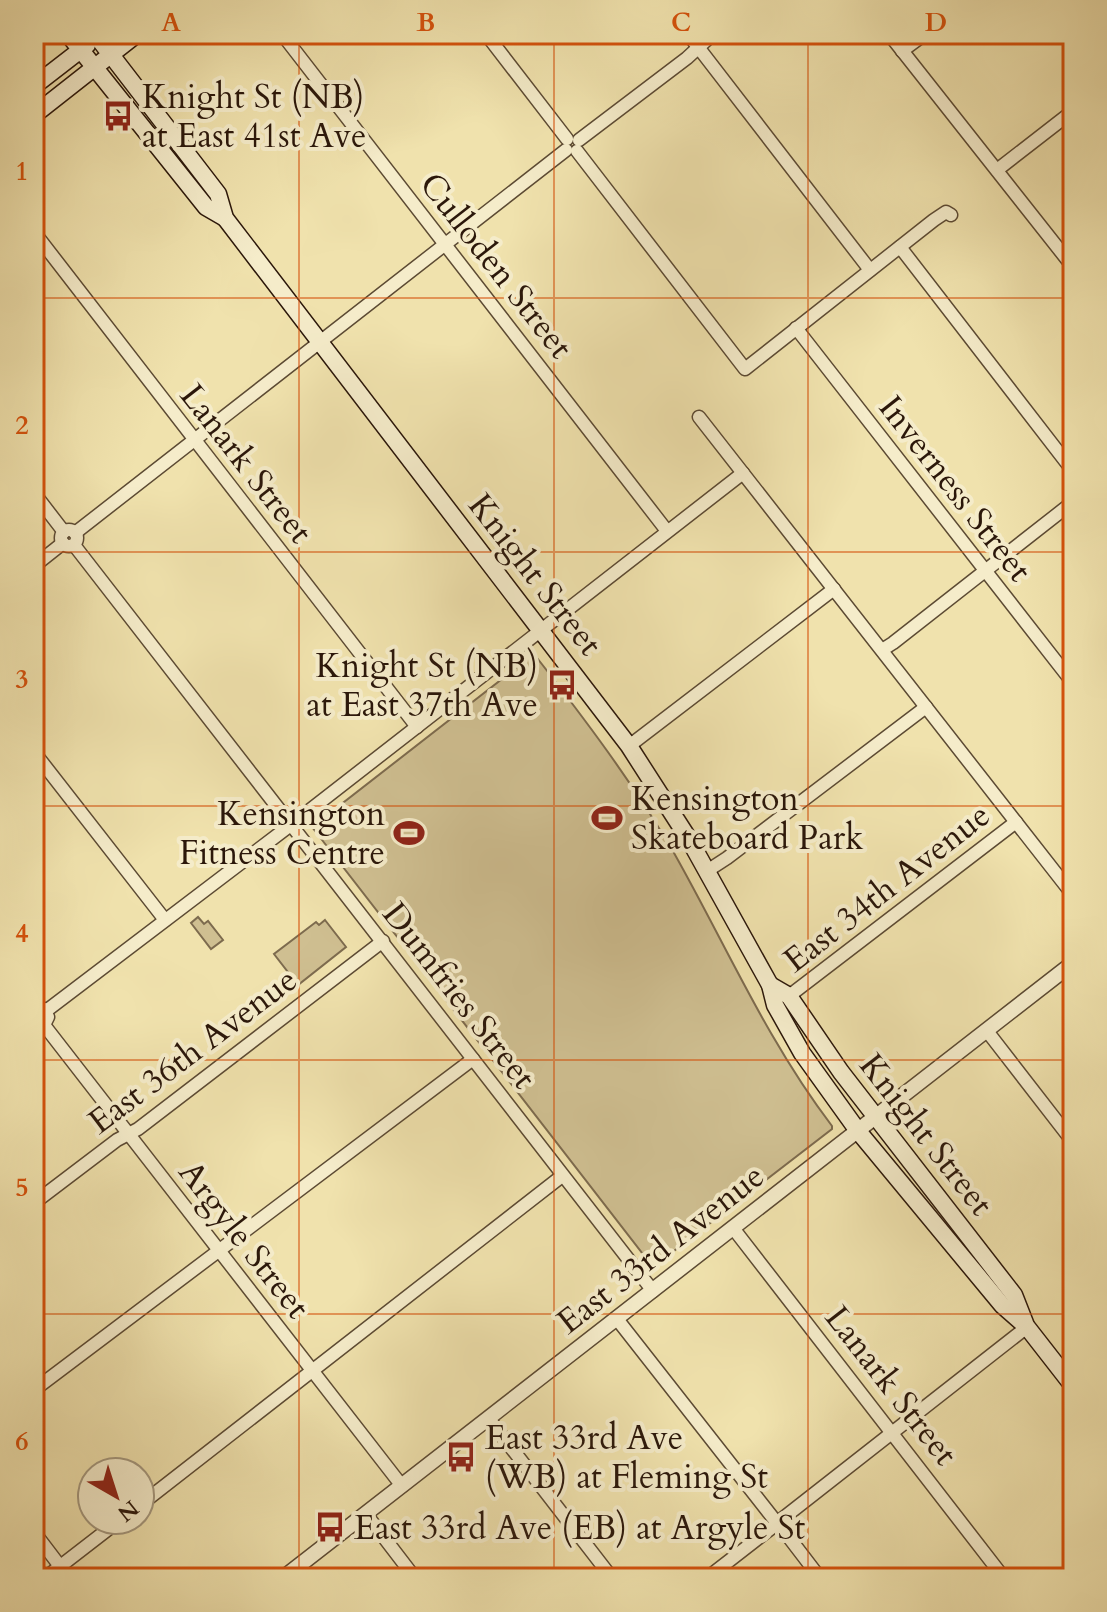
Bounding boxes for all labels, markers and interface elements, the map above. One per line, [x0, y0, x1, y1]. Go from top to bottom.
text: A [161, 5, 181, 40]
text: B [417, 5, 435, 40]
text: C [671, 5, 691, 40]
text: D [925, 5, 947, 40]
place label: Knight St (NB) at East 41st Ave [142, 74, 366, 159]
bus stop icon: Knight St (NB) at East 41st Ave [101, 99, 135, 133]
text: 1 [15, 154, 29, 189]
street label: Culloden Street [409, 163, 583, 368]
street label: Lanark Street [169, 374, 323, 553]
street label: Inverness Street [868, 386, 1043, 591]
text: 2 [15, 408, 29, 443]
street label: Knight Street [457, 484, 613, 665]
place label: Knight St (NB) at East 37th Ave [306, 643, 538, 728]
text: 3 [15, 662, 29, 697]
bus stop icon: Knight St (NB) at East 37th Ave [545, 668, 579, 702]
place label: Kensington Skateboard Park [631, 776, 864, 861]
place label: Kensington Fitness Centre [179, 791, 385, 876]
street label: East 34th Avenue [774, 793, 999, 983]
sports icon: Kensington Skateboard Park [590, 801, 624, 835]
sports icon: Kensington Fitness Centre [392, 816, 426, 850]
street label: Dumfries Street [372, 893, 547, 1099]
text: 4 [15, 916, 29, 951]
street label: East 36th Avenue [79, 957, 306, 1145]
street label: Knight Street [848, 1044, 1004, 1225]
street label: Argyle Street [168, 1151, 321, 1328]
street label: East 33rd Avenue [547, 1153, 774, 1344]
text: 5 [15, 1170, 29, 1205]
street label: Lanark Street [814, 1296, 968, 1475]
place label: East 33rd Ave (WB) at Fleming St [485, 1415, 768, 1500]
text: 6 [15, 1424, 29, 1459]
bus stop icon: East 33rd Ave (WB) at Fleming St [444, 1440, 478, 1474]
north arrow [76, 1456, 156, 1536]
text: N [111, 1493, 145, 1528]
place label: East 33rd Ave (EB) at Argyle St [354, 1505, 806, 1551]
bus stop icon: East 33rd Ave (EB) at Argyle St [313, 1510, 347, 1544]

